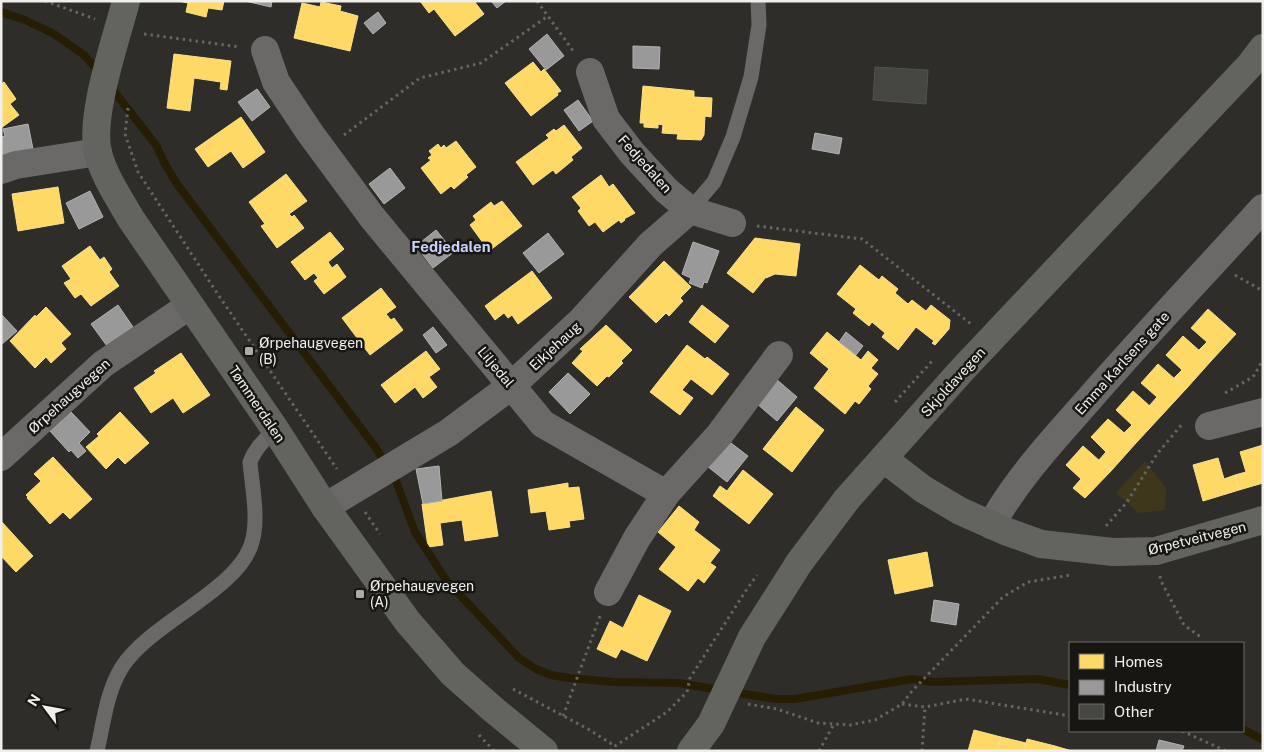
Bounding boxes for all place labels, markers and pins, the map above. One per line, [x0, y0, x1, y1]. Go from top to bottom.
place label: Ørpehaugvegen (B) [259, 335, 363, 367]
marker: Ørpehaugvegen (B) [243, 345, 255, 357]
place label: Ørpehaugvegen (A) [370, 578, 474, 610]
marker: Ørpehaugvegen (A) [354, 588, 366, 600]

